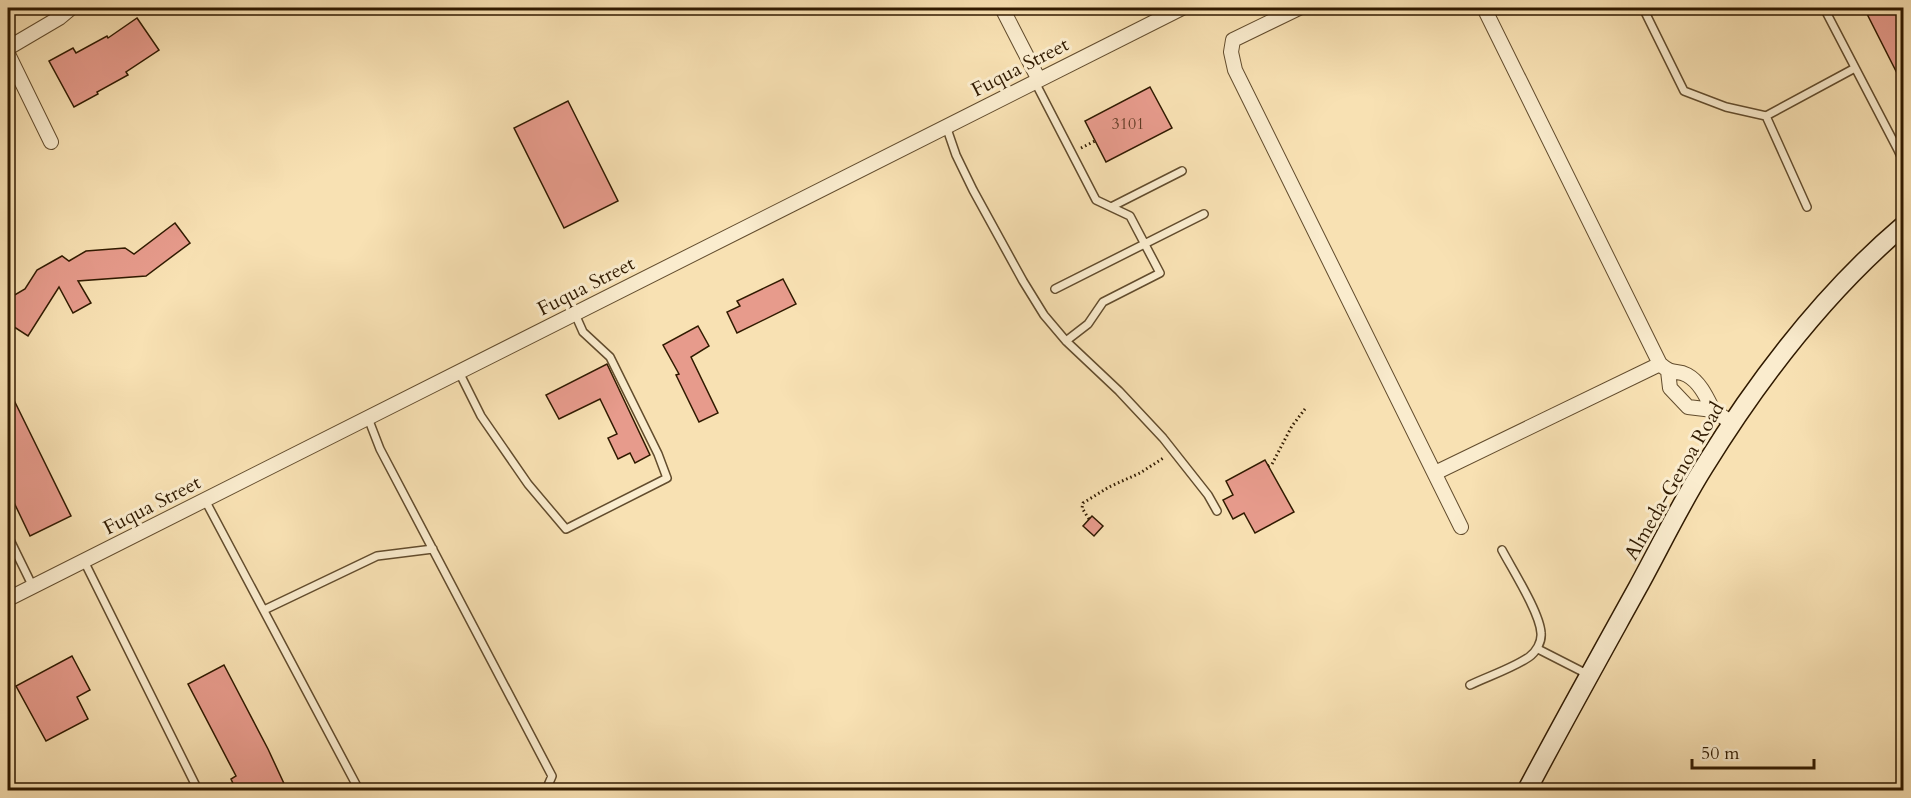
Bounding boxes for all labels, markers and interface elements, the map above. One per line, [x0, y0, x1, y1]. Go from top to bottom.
street label: Fuqua Street [967, 31, 1074, 103]
house number: 3101 [1112, 113, 1144, 135]
street label: Fuqua Street [533, 250, 640, 322]
street label: Almeda-Genoa Road [1618, 397, 1731, 565]
street label: Fuqua Street [99, 469, 206, 541]
scale bar [1692, 732, 1814, 770]
text: 50 m [1701, 741, 1740, 766]

